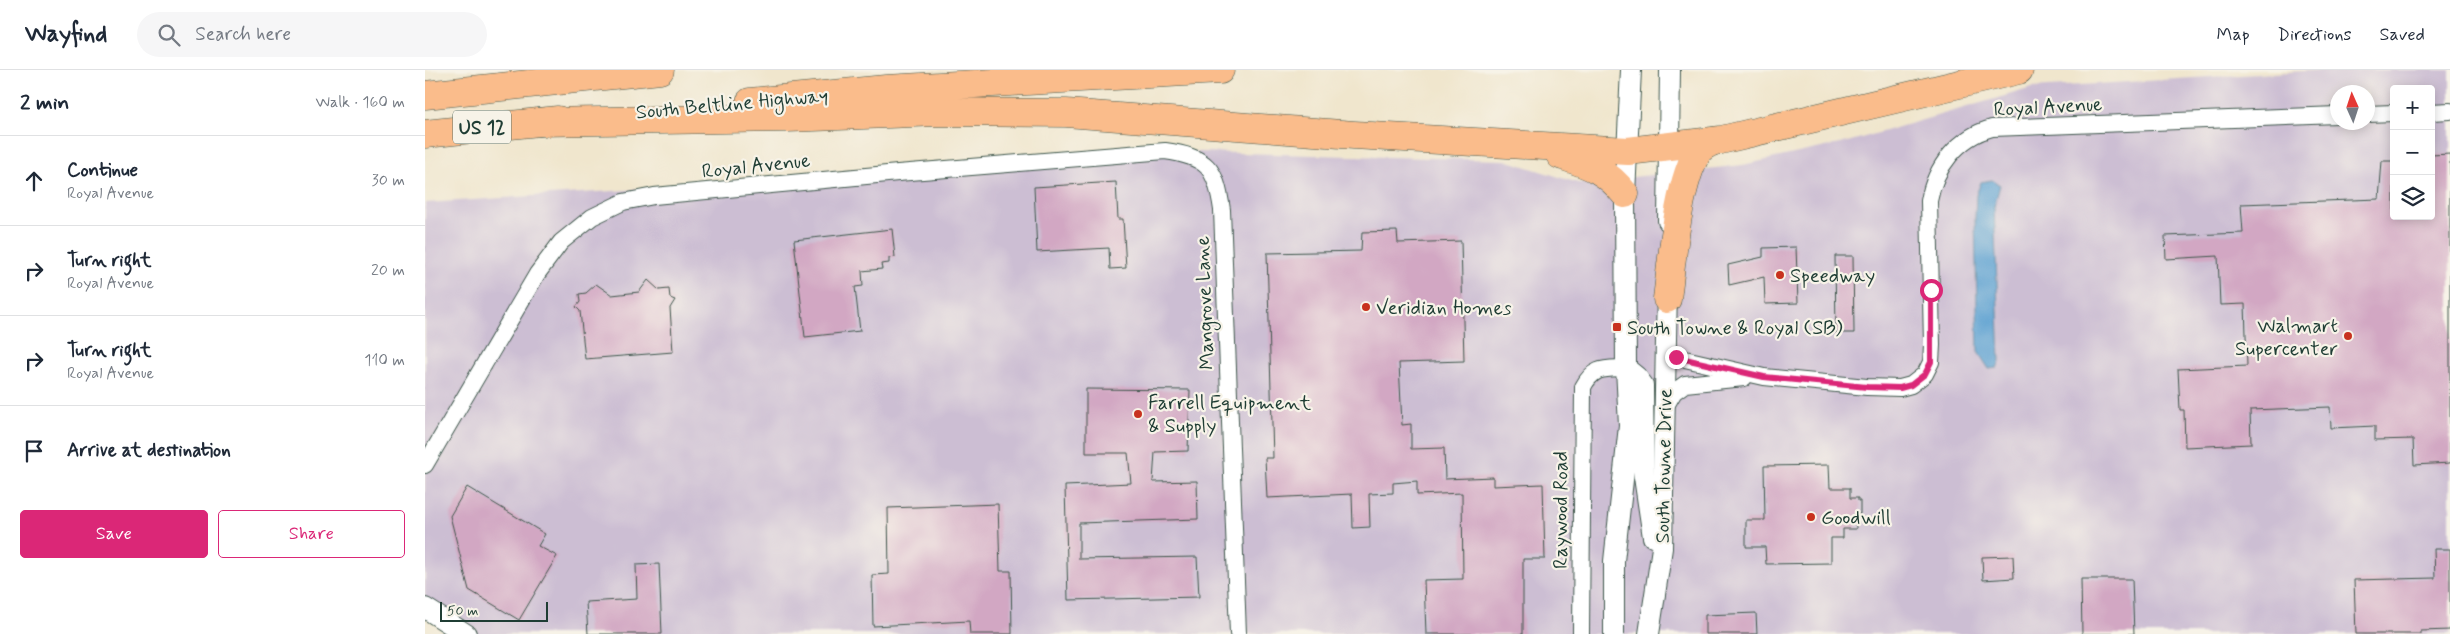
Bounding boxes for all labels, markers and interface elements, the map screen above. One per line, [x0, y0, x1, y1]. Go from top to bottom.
search box [137, 12, 487, 57]
text: Wayfind [25, 19, 107, 50]
icon: search [155, 21, 183, 49]
text: Search here [195, 22, 291, 47]
text: Map [2217, 23, 2250, 47]
text: Directions [2278, 23, 2352, 47]
text: Saved [2380, 23, 2425, 47]
street label: South Beltline Highway [635, 83, 829, 127]
north arrow [2330, 85, 2375, 130]
map controls [2390, 85, 2435, 220]
button: + [2390, 85, 2435, 130]
text: 2 min [20, 89, 69, 117]
street label: Royal Avenue [1993, 91, 2103, 124]
text: Walk · 160 m [315, 92, 405, 113]
road number: US 12 [453, 111, 511, 144]
button: − [2390, 130, 2435, 175]
street label: Royal Avenue [701, 147, 812, 186]
text: Continue [67, 158, 138, 183]
icon: ahead [20, 167, 48, 195]
text: 30 m [372, 170, 405, 191]
button: layers [2390, 175, 2435, 220]
text: Royal Avenue [67, 183, 154, 204]
street label: Mangrove Lane [1190, 235, 1222, 370]
text: Turn right [67, 248, 151, 273]
icon: right [20, 257, 48, 285]
text: 20 m [371, 260, 405, 281]
place label: Speedway [1790, 263, 1875, 290]
marker: Speedway [1774, 269, 1786, 281]
text: Royal Avenue [67, 273, 154, 294]
route start [1920, 279, 1943, 302]
place label: Veridian Homes [1376, 295, 1512, 322]
marker: Veridian Homes [1360, 301, 1372, 313]
place label: Walmart Supercenter [2235, 313, 2338, 363]
place label: South Towne & Royal (SB) [1627, 315, 1843, 342]
marker: South Towne & Royal (SB) [1611, 321, 1623, 333]
marker: Walmart Supercenter [2342, 330, 2354, 342]
text: Turn right [67, 338, 151, 363]
route end [1665, 346, 1688, 369]
icon: right [20, 347, 48, 375]
text: 110 m [364, 350, 405, 371]
text: Royal Avenue [67, 363, 154, 384]
street label: South Towne Drive [1650, 388, 1679, 544]
place label: Farrell Equipment & Supply [1148, 390, 1311, 440]
marker: Farrell Equipment & Supply [1132, 408, 1144, 420]
icon: arrive [20, 437, 48, 465]
text: Arrive at destination [67, 438, 231, 463]
street label: Raywood Road [1548, 451, 1575, 569]
place label: Goodwill [1821, 505, 1891, 532]
button: Save [20, 510, 208, 558]
button: Share [218, 510, 405, 558]
marker: Goodwill [1805, 511, 1817, 523]
scale bar [440, 599, 547, 622]
text: 50 m [447, 602, 478, 620]

